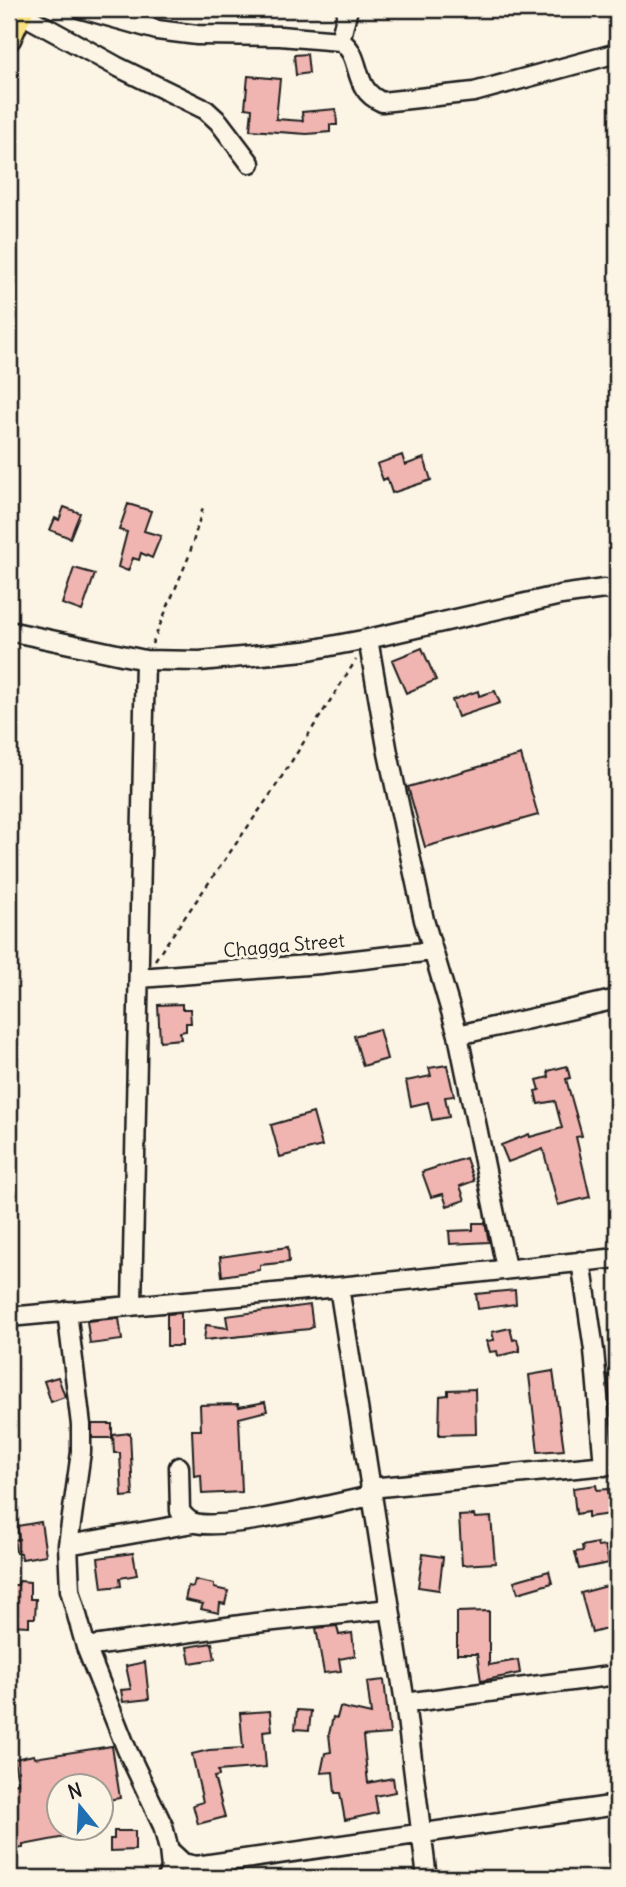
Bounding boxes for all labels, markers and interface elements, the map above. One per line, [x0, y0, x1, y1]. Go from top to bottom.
street label: Chagga Street [222, 928, 346, 962]
north arrow [46, 1772, 116, 1842]
text: N [65, 1777, 85, 1804]

